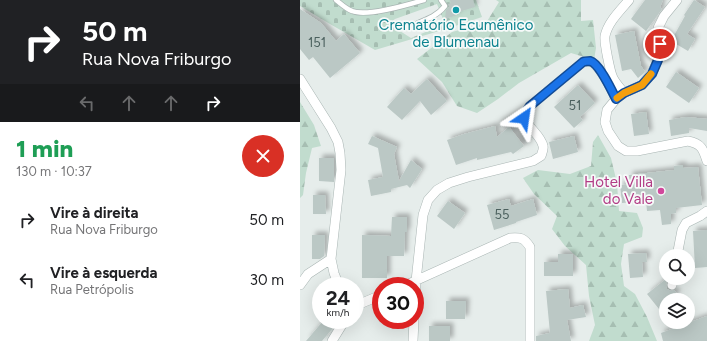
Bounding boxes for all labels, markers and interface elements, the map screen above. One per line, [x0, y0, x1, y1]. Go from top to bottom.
marker: Crematório Ecumênico de Blumenau [451, 5, 461, 15]
text: 50 m [82, 14, 148, 48]
icon: right [16, 16, 68, 68]
place label: Crematório Ecumênico de Blumenau [379, 16, 534, 51]
pin [643, 27, 677, 61]
icon: arrive [649, 33, 671, 55]
house number: 151 [308, 35, 326, 50]
text: Rua Nova Friburgo [82, 48, 231, 70]
icon: left [76, 92, 98, 114]
icon: ahead [118, 92, 140, 114]
icon: ahead [160, 92, 182, 114]
icon: right [202, 92, 224, 114]
position arrow [503, 97, 545, 139]
house number: 51 [569, 98, 581, 113]
text: 1 min [16, 134, 73, 163]
button: close [242, 135, 284, 177]
text: 130 m · 10:37 [16, 164, 92, 179]
place label: Hotel Villa do Vale [584, 173, 653, 208]
marker: Hotel Villa do Vale [656, 186, 666, 196]
text: Vire à direita [50, 204, 139, 222]
house number: 55 [495, 207, 509, 222]
icon: right [16, 209, 38, 231]
text: 50 m [249, 211, 284, 229]
text: Rua Nova Friburgo [50, 222, 158, 237]
map controls [659, 249, 695, 329]
button: search [659, 249, 695, 285]
text: Vire à esquerda [50, 264, 157, 282]
icon: left [16, 269, 38, 291]
text: 30 m [250, 271, 284, 289]
speed limit sign: 30 [372, 277, 424, 329]
text: Rua Petrópolis [50, 282, 134, 297]
text: 24 [326, 286, 350, 310]
button: layers [659, 293, 695, 329]
text: km/h [327, 306, 349, 319]

